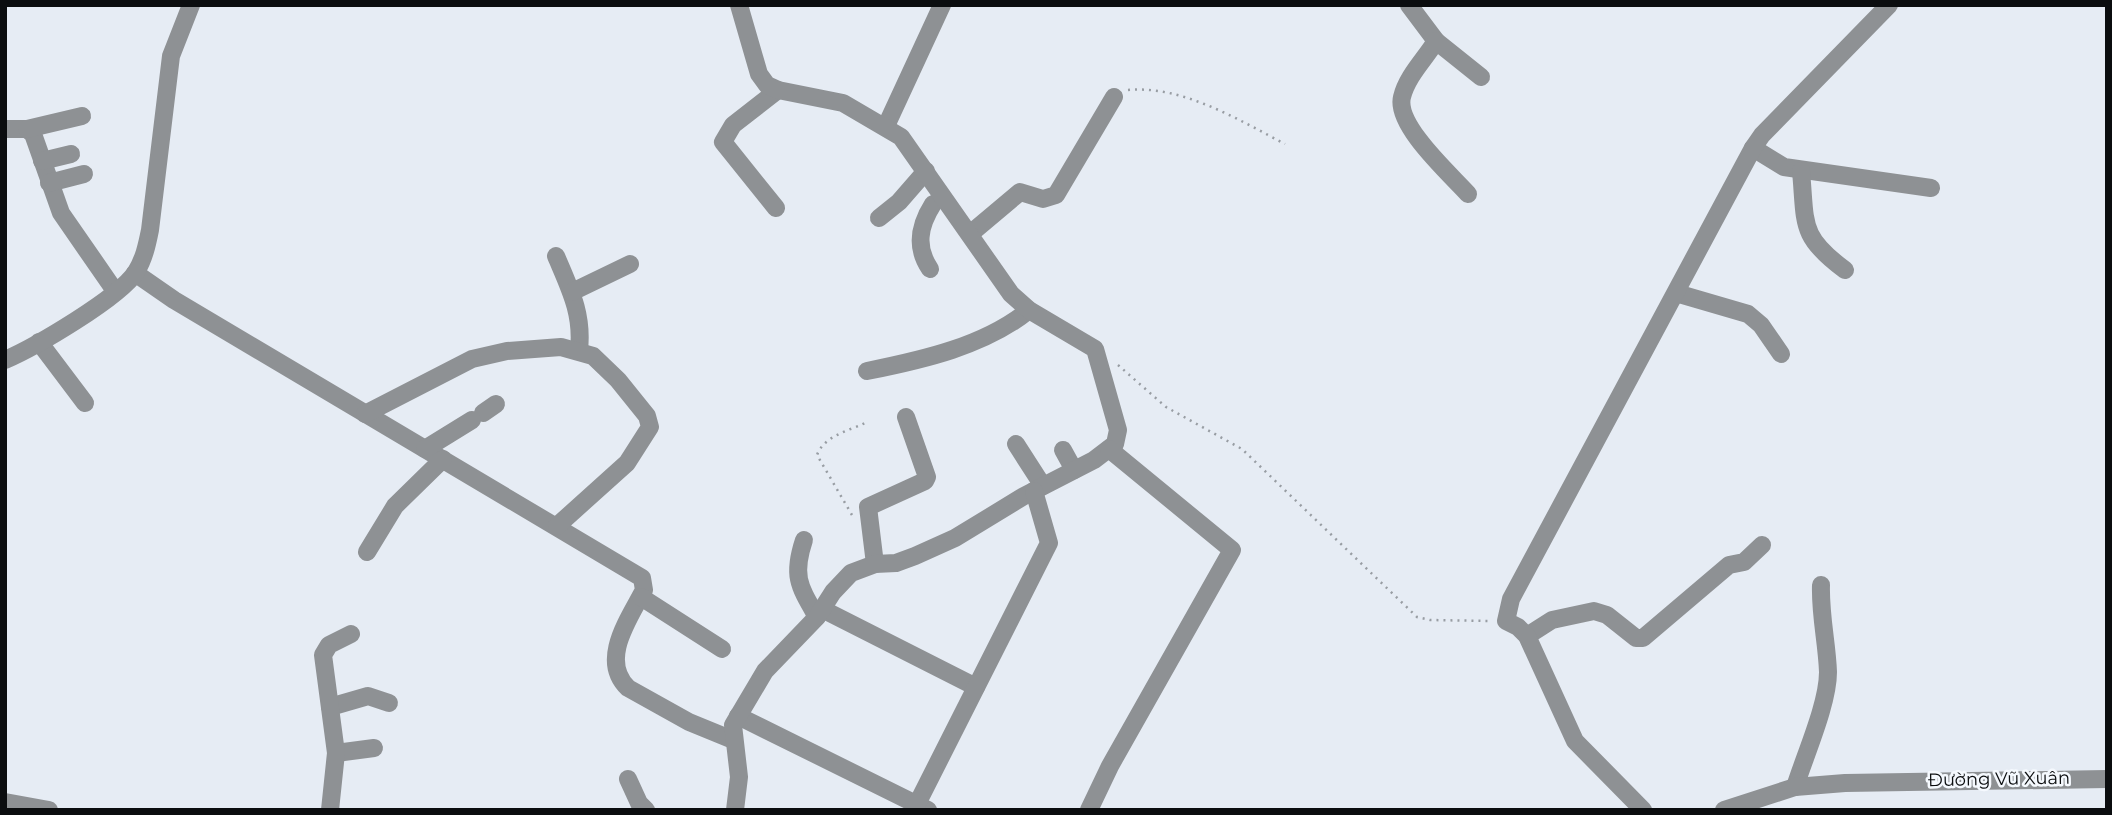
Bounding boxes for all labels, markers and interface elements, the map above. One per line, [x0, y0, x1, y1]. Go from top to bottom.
street label: Đường Vũ Xuân [1928, 767, 2070, 791]

